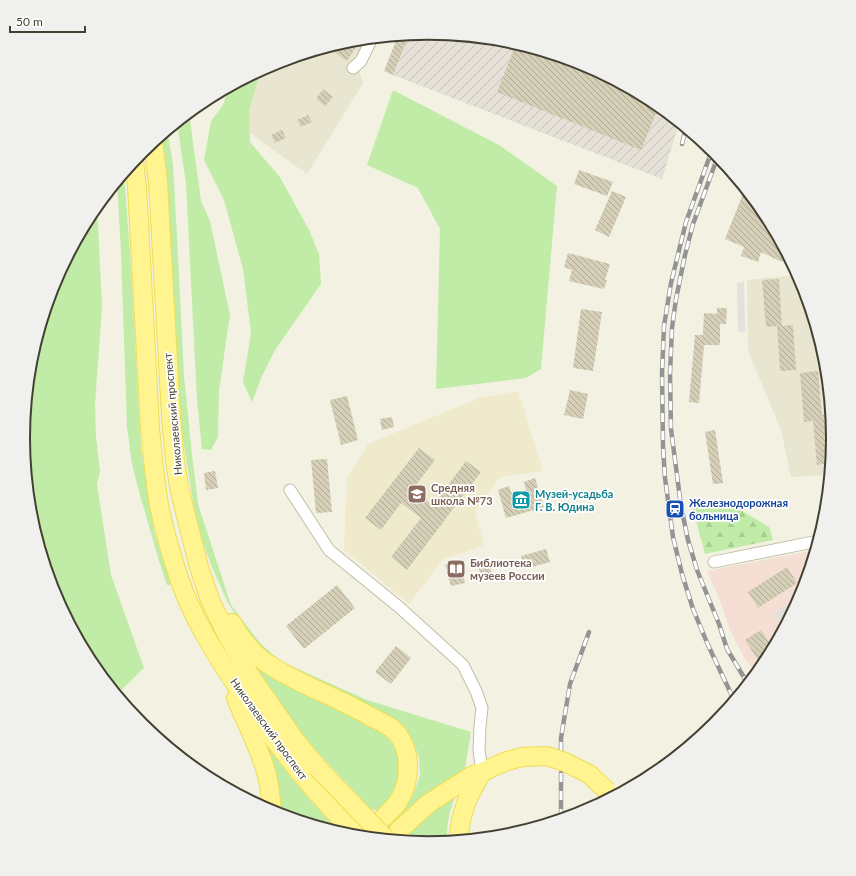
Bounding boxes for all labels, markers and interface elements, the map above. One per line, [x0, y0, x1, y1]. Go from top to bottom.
scale bar [10, 8, 85, 34]
text: 50 m [16, 14, 43, 29]
street label: Николаевский проспект [161, 352, 184, 476]
place label: Средняя школа №73 [431, 481, 493, 507]
school or university icon: Средняя школа №73 [406, 483, 428, 505]
place label: Музей-усадьба Г. В. Юдина [535, 487, 613, 513]
museum icon: Музей-усадьба Г. В. Юдина [510, 489, 532, 511]
place label: Железнодорожная больница [689, 496, 788, 522]
station icon: Железнодорожная больница [664, 498, 686, 520]
place label: Библиотека музеев России [470, 556, 545, 582]
library icon: Библиотека музеев России [445, 558, 467, 580]
street label: Николаевский проспект [228, 675, 311, 783]

